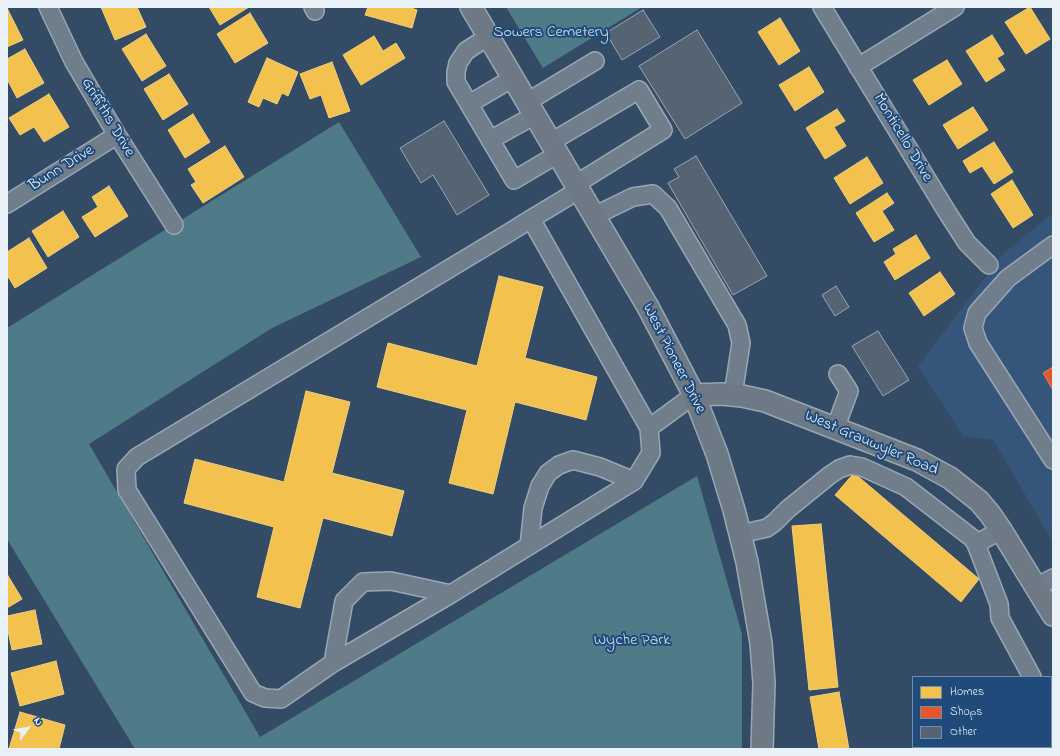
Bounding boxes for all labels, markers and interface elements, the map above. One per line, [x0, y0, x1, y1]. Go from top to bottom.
park label: Sowers Cemetery [493, 23, 609, 43]
street label: Griffiths Drive [76, 75, 138, 161]
street label: Monticello Drive [868, 90, 936, 186]
street label: Bunn Drive [26, 142, 98, 196]
street label: West Pioneer Drive [637, 301, 709, 417]
street label: West Grauwyler Road [802, 407, 940, 481]
park label: Wyche Park [594, 631, 670, 651]
legend [912, 676, 1052, 748]
text: Homes [950, 683, 984, 701]
text: Shops [950, 703, 982, 721]
north arrow [8, 708, 48, 748]
text: N [29, 714, 47, 729]
text: Other [950, 723, 977, 741]

